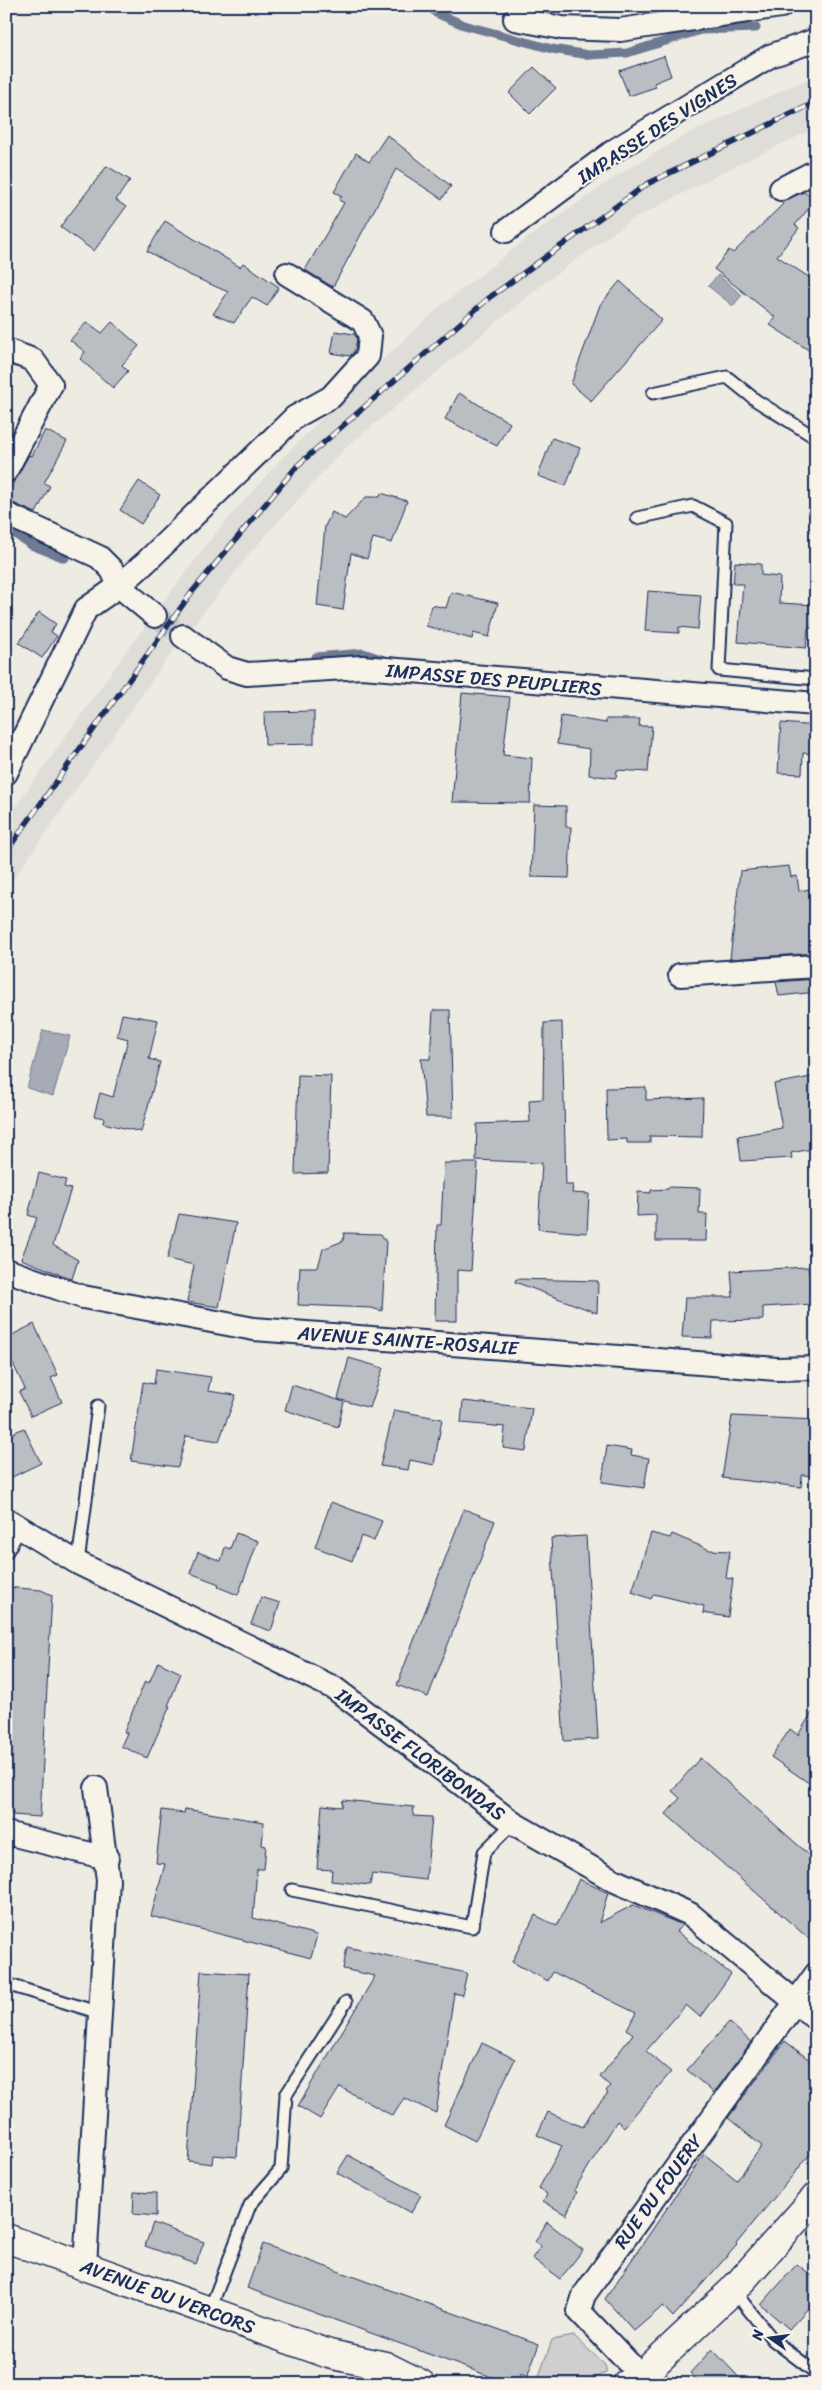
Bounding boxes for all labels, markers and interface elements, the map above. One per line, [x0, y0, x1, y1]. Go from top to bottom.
street label: IMPASSE DES VIGNES [569, 64, 744, 193]
street label: IMPASSE DES PEUPLIERS [384, 654, 603, 705]
street label: AVENUE SAINTE-ROSALIE [296, 1316, 521, 1365]
street label: IMPASSE FLORIBONDAS [327, 1678, 513, 1830]
street label: RUE DU FOUERY [605, 2126, 712, 2256]
street label: AVENUE DU VERCORS [75, 2249, 260, 2344]
north arrow [744, 2312, 794, 2362]
text: N [744, 2327, 771, 2344]

